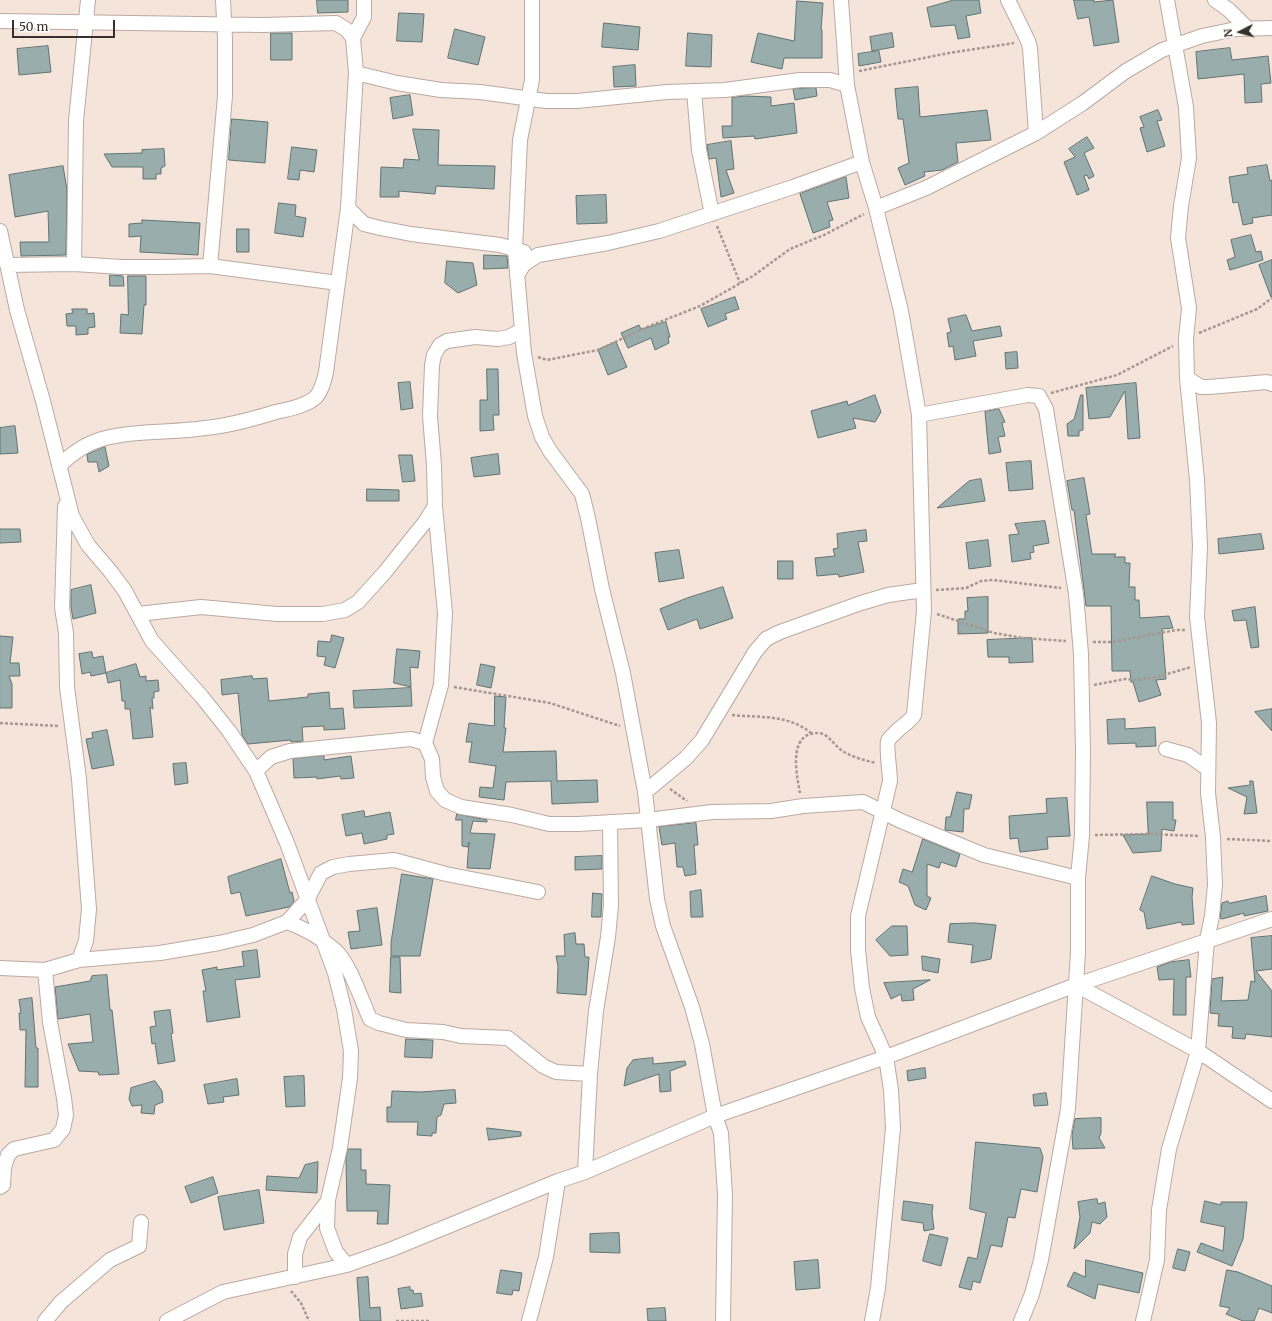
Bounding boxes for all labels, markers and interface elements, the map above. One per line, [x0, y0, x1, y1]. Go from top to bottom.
scale bar [14, 12, 117, 38]
north arrow [1220, 12, 1260, 52]
text: 50 m [19, 19, 48, 34]
text: N [1221, 28, 1235, 38]

